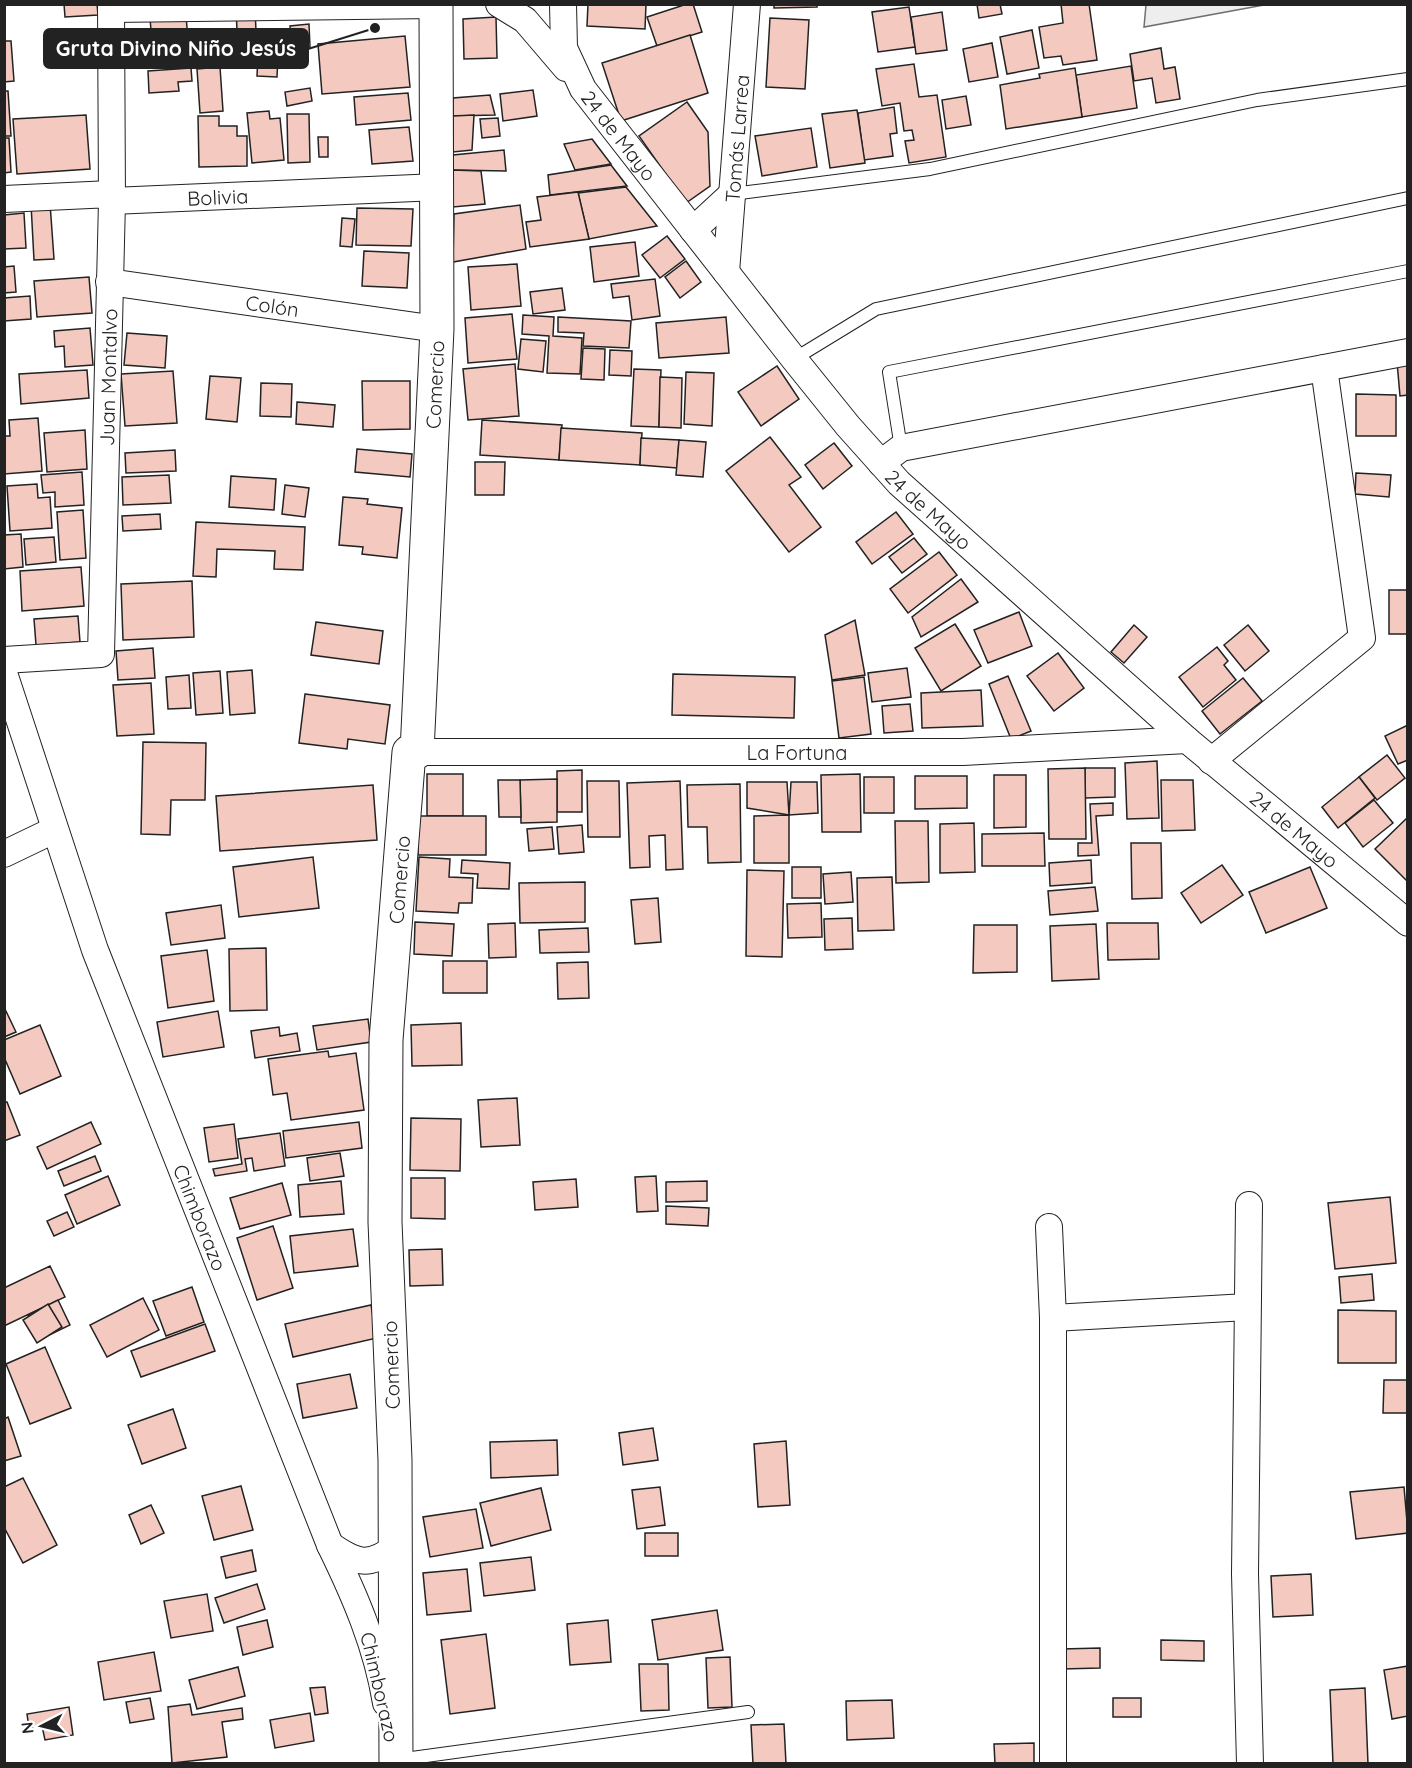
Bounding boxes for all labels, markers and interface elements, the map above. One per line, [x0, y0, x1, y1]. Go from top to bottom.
callout: Gruta Divino Niño Jesús [44, 29, 308, 68]
text: Gruta Divino Niño Jesús [56, 35, 296, 61]
street label: Tomás Larrea [719, 73, 754, 203]
street label: 24 de Mayo [576, 85, 662, 185]
street label: Bolivia [187, 183, 249, 210]
street label: Colón [244, 289, 301, 322]
street label: Juan Montalvo [94, 308, 122, 446]
street label: Comercio [420, 340, 449, 429]
street label: 24 de Mayo [880, 464, 977, 555]
street label: La Fortuna [747, 740, 847, 765]
street label: 24 de Mayo [1245, 785, 1344, 873]
street label: Comercio [383, 835, 415, 925]
street label: Chimborazo [168, 1161, 233, 1274]
street label: Comercio [377, 1320, 405, 1410]
street label: Chimborazo [355, 1630, 405, 1744]
north arrow [12, 1696, 72, 1756]
text: N [16, 1721, 38, 1735]

